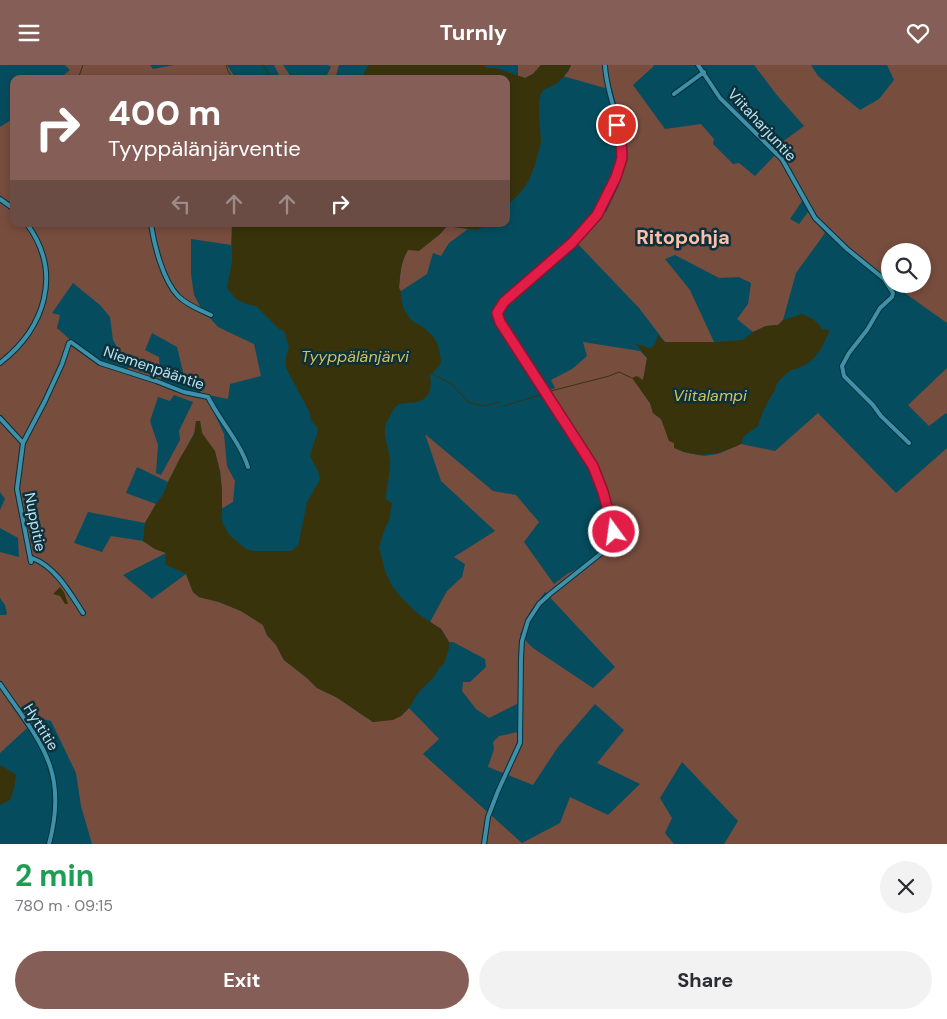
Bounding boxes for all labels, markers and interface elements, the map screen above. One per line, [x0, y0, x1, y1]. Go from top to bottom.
text: Turnly [440, 18, 507, 47]
icon: menu [15, 19, 43, 47]
icon: heart [904, 19, 932, 47]
street label: Viitaharjuntie [723, 84, 801, 166]
text: 400 m [108, 90, 221, 136]
icon: right [25, 95, 90, 160]
pin [596, 104, 638, 146]
icon: arrive [603, 111, 631, 139]
text: Tyyppälänjärventie [108, 134, 301, 163]
icon: left [167, 190, 195, 218]
icon: ahead [220, 190, 248, 218]
icon: ahead [273, 190, 301, 218]
icon: right [326, 190, 354, 218]
district label: Ritopohja [636, 224, 730, 250]
map controls [881, 243, 931, 293]
button: search [881, 243, 931, 293]
street label: Niemenpääntie [101, 341, 207, 395]
water label: Tyyppälänjärvi [301, 346, 410, 367]
water label: Viitalampi [673, 385, 748, 406]
street label: Nuppitie [20, 491, 50, 553]
position arrow [587, 505, 639, 557]
street label: Hyttitie [19, 700, 63, 754]
text: 2 min [15, 856, 94, 895]
button: close [880, 861, 932, 913]
text: 780 m · 09:15 [15, 895, 113, 916]
button: Exit [15, 951, 469, 1009]
button: Share [479, 951, 932, 1009]

